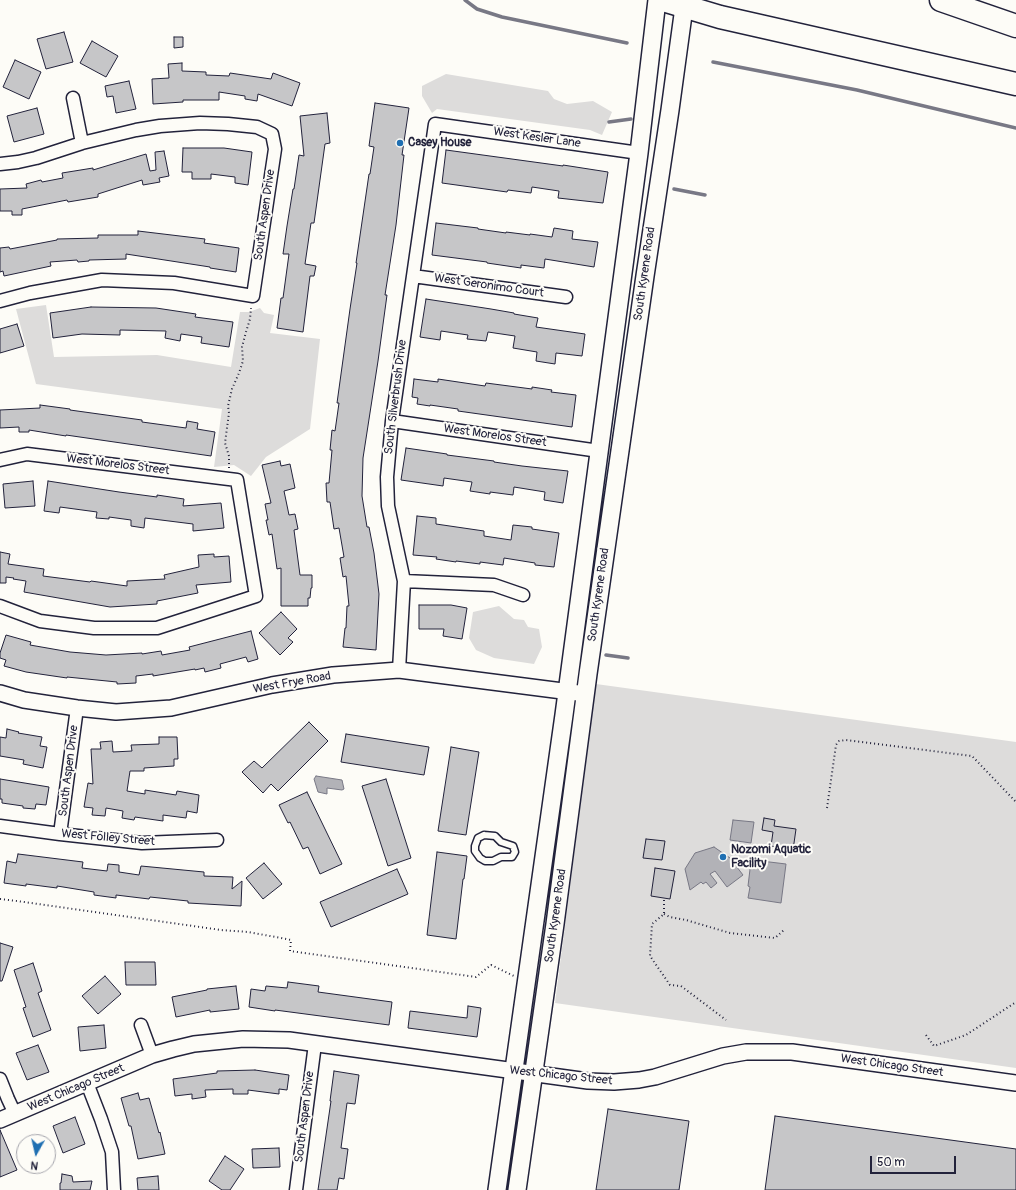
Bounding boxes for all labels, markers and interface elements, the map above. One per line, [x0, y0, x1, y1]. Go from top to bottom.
street label: West Kesler Lane [493, 125, 581, 151]
place label: Casey House [408, 136, 471, 150]
marker: Casey House [395, 138, 405, 148]
street label: South Aspen Drive [251, 168, 279, 262]
street label: South Kyrene Road [631, 226, 659, 322]
street label: West Geronimo Court [433, 271, 545, 301]
street label: South Silverbrush Drive [382, 339, 410, 455]
street label: West Morelos Street [443, 422, 547, 450]
street label: West Morelos Street [66, 452, 170, 478]
street label: South Kyrene Road [585, 547, 613, 643]
street label: West Frye Road [252, 669, 332, 697]
street label: South Aspen Drive [56, 724, 82, 818]
street label: West Folley Street [61, 827, 155, 849]
place label: Nozomi Aquatic Facility [731, 843, 811, 871]
marker: Nozomi Aquatic Facility [718, 852, 728, 862]
street label: South Kyrene Road [542, 868, 570, 964]
street label: West Chicago Street [840, 1052, 944, 1080]
street label: West Chicago Street [26, 1061, 126, 1115]
street label: West Chicago Street [509, 1063, 613, 1089]
street label: South Aspen Drive [292, 1070, 318, 1164]
north arrow [16, 1134, 56, 1174]
scale bar [872, 1148, 958, 1174]
text: 50 m [877, 1155, 905, 1170]
text: N [30, 1158, 39, 1172]

